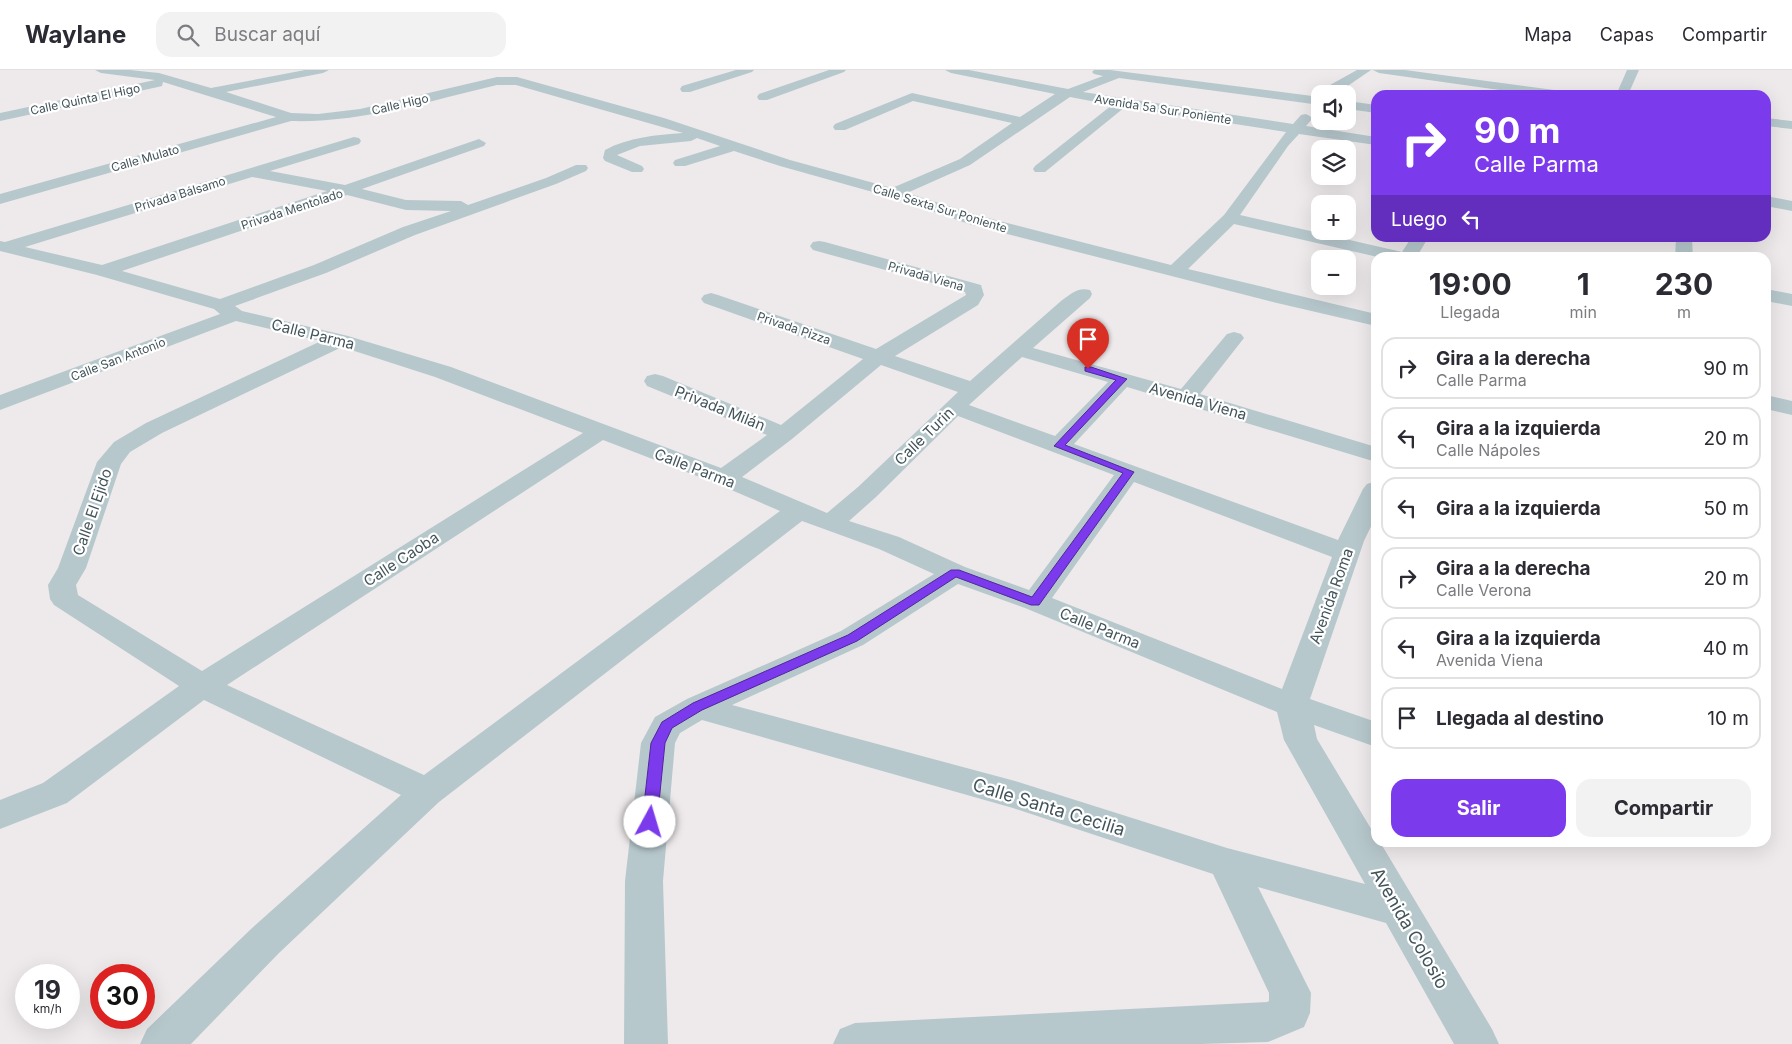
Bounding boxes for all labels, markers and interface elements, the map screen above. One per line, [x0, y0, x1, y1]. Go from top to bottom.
search box [156, 12, 506, 57]
text: Waylane [25, 20, 126, 49]
icon: search [174, 21, 202, 49]
text: Buscar aquí [214, 23, 320, 46]
text: Mapa [1524, 24, 1572, 45]
text: Capas [1600, 24, 1654, 45]
text: Compartir [1682, 24, 1767, 45]
street label: Calle Quinta El Higo [29, 80, 141, 118]
map controls [1311, 85, 1356, 295]
button: sound [1311, 85, 1356, 130]
street label: Calle Higo [370, 90, 430, 118]
street label: Avenida 5a Sur Poniente [1094, 91, 1232, 127]
text: 90 m [1474, 109, 1561, 151]
icon: right [1391, 110, 1456, 175]
button: layers [1311, 140, 1356, 185]
street label: Calle Mulato [109, 141, 181, 175]
text: Calle Parma [1474, 151, 1599, 177]
street label: Privada Bálsamo [133, 173, 227, 215]
street label: Calle Sexta Sur Poniente [871, 180, 1009, 236]
street label: Privada Mentolado [239, 185, 345, 233]
button: + [1311, 195, 1356, 240]
icon: left [1457, 205, 1485, 233]
text: Luego [1391, 208, 1447, 231]
button: − [1311, 250, 1356, 295]
street label: Privada Viena [886, 258, 966, 294]
text: 19:00 [1429, 266, 1512, 302]
text: 1 [1577, 266, 1590, 302]
text: 230 [1655, 266, 1713, 302]
text: Llegada [1440, 302, 1500, 322]
text: min [1570, 302, 1597, 322]
text: m [1677, 302, 1691, 322]
street label: Privada Pizza [755, 308, 833, 348]
street label: Calle Parma [269, 314, 357, 354]
pin [1067, 318, 1109, 369]
icon: arrive [1074, 325, 1102, 353]
street label: Calle San Antonio [69, 334, 167, 384]
text: Gira a la derecha [1436, 347, 1591, 370]
icon: right [1393, 354, 1421, 382]
text: 90 m [1703, 357, 1749, 380]
text: Calle Parma [1436, 370, 1527, 390]
street label: Avenida Viena [1147, 378, 1249, 424]
street label: Privada Milán [672, 381, 768, 435]
street label: Calle Turin [890, 403, 958, 469]
text: Gira a la izquierda [1436, 417, 1601, 440]
icon: left [1393, 424, 1421, 452]
text: 20 m [1703, 427, 1749, 450]
text: Calle Nápoles [1436, 440, 1540, 460]
street label: Calle Parma [652, 444, 738, 492]
street label: Calle El Ejido [68, 466, 116, 558]
icon: left [1393, 494, 1421, 522]
text: Gira a la izquierda [1436, 497, 1601, 520]
text: 50 m [1703, 497, 1749, 520]
street label: Calle Caoba [360, 528, 442, 590]
street label: Avenida Roma [1305, 546, 1357, 646]
text: Gira a la derecha [1436, 557, 1591, 580]
icon: right [1393, 564, 1421, 592]
text: 20 m [1703, 567, 1749, 590]
text: Calle Verona [1436, 580, 1532, 600]
street label: Calle Parma [1057, 603, 1143, 653]
text: Gira a la izquierda [1436, 627, 1601, 650]
icon: left [1393, 634, 1421, 662]
text: 40 m [1703, 637, 1749, 660]
text: Avenida Viena [1436, 650, 1543, 670]
icon: arrive [1393, 704, 1421, 732]
text: Llegada al destino [1436, 707, 1604, 730]
text: 10 m [1707, 707, 1749, 730]
street label: Calle Santa Cecilia [970, 774, 1128, 840]
button: Salir [1391, 779, 1566, 837]
button: Compartir [1576, 779, 1751, 837]
position arrow [623, 795, 675, 847]
street label: Avenida Colosio [1367, 864, 1453, 992]
speed limit sign: 30 [90, 964, 155, 1029]
text: 19 [34, 975, 61, 1005]
text: km/h [33, 1001, 62, 1016]

